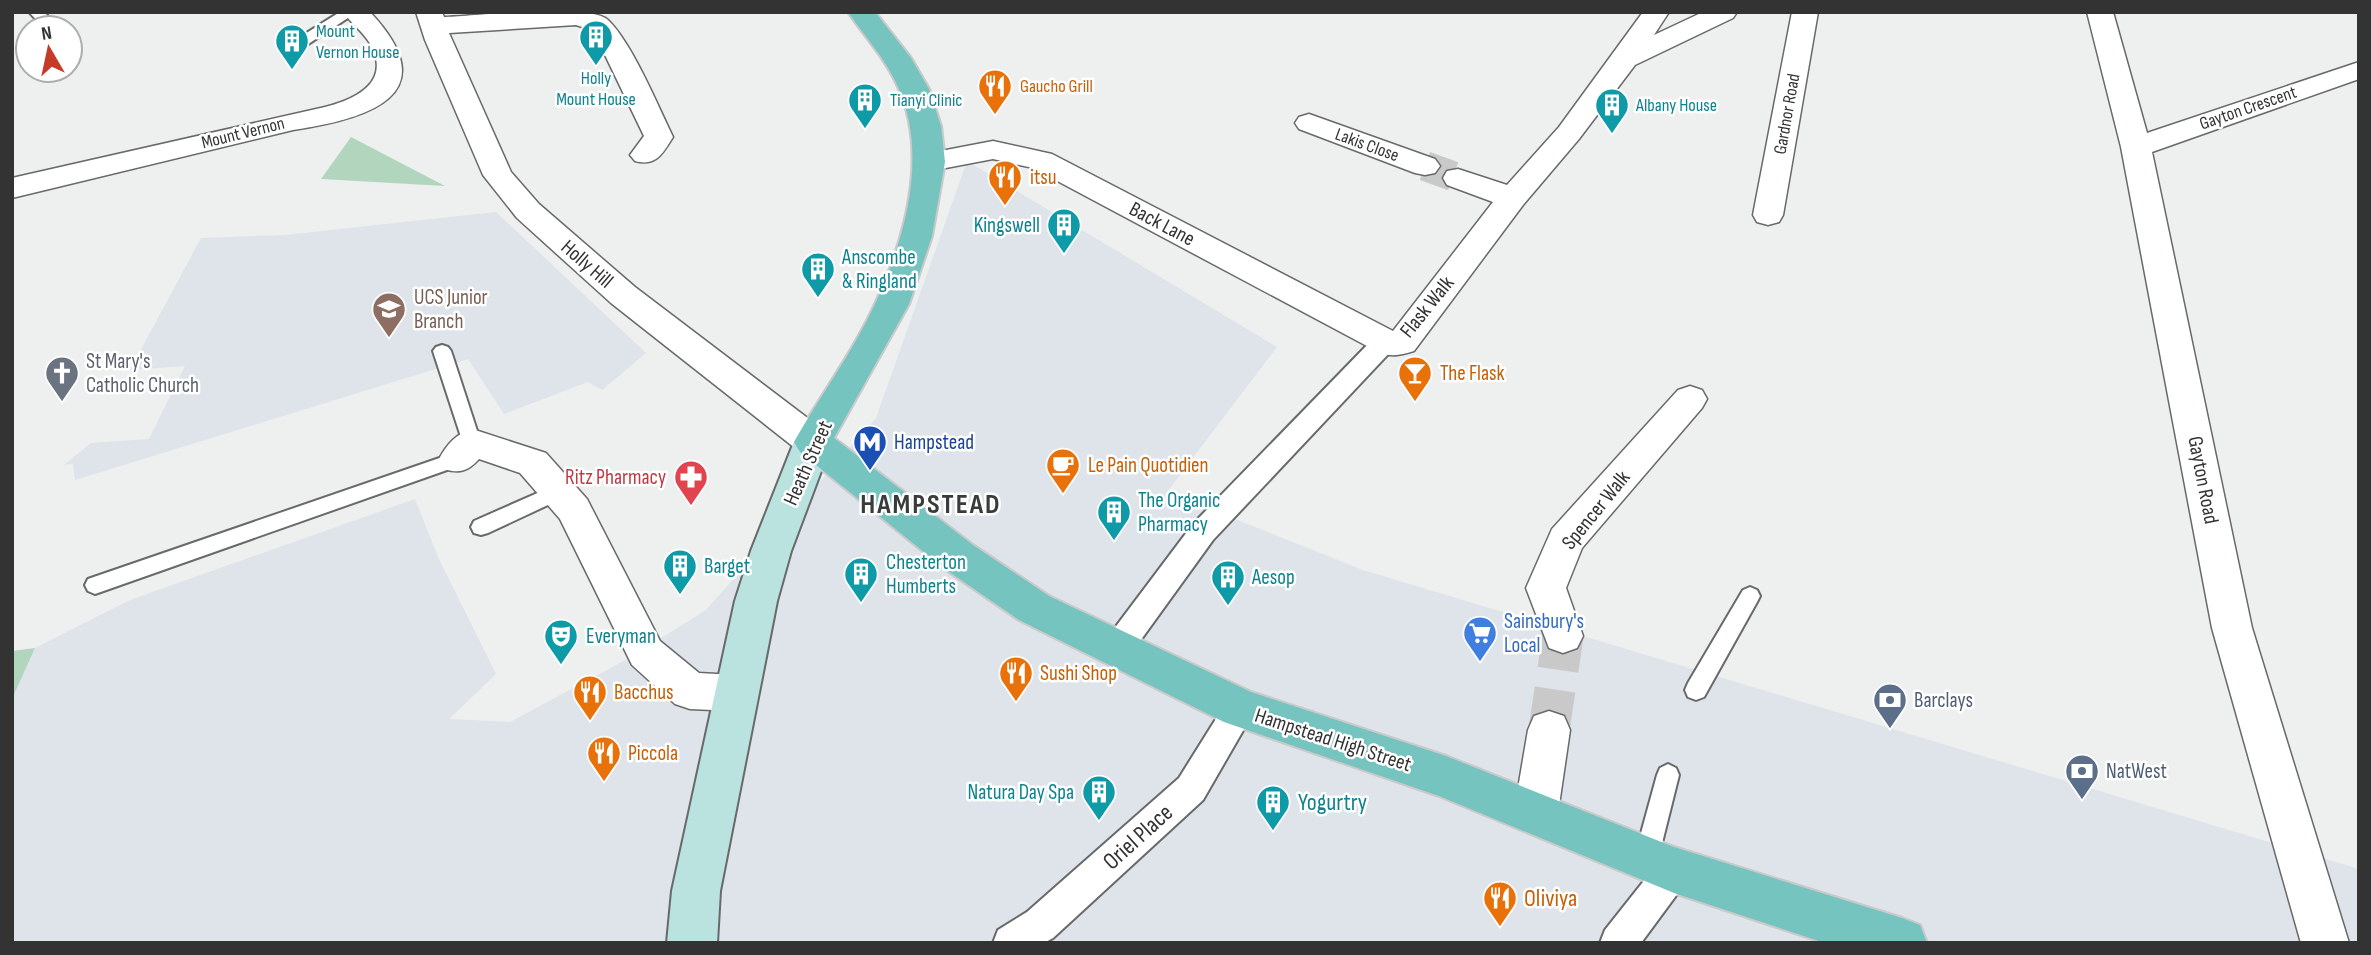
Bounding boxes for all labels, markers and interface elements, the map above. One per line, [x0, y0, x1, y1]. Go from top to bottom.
north arrow [14, 14, 84, 84]
building icon: Holly Mount House [577, 18, 615, 67]
place label: Mount Vernon House [316, 21, 400, 63]
text: N [40, 22, 53, 46]
building icon: Mount Vernon House [273, 22, 311, 71]
restaurant icon: Gaucho Grill [976, 67, 1014, 116]
place label: Holly Mount House [556, 68, 636, 110]
street label: Gardnor Road [1770, 72, 1804, 156]
place label: Gaucho Grill [1020, 76, 1093, 97]
building icon: Tianyi Clinic [846, 81, 884, 130]
street label: Gayton Crescent [2197, 81, 2300, 134]
building icon: Albany House [1593, 86, 1631, 135]
place label: Tianyi Clinic [890, 90, 962, 111]
place label: Albany House [1635, 95, 1717, 116]
street label: Mount Vernon [199, 113, 287, 153]
street label: Lakis Close [1332, 124, 1402, 166]
restaurant icon: itsu [986, 158, 1024, 207]
place label: itsu [1030, 165, 1056, 190]
street label: Back Lane [1125, 196, 1199, 252]
building icon: Kingswell [1045, 206, 1083, 255]
place label: Kingswell [974, 213, 1040, 238]
street label: Holly Hill [556, 235, 618, 293]
place label: Anscombe & Ringland [841, 245, 917, 294]
building icon: Anscombe & Ringland [799, 250, 837, 299]
street label: Flask Walk [1395, 271, 1459, 343]
place label: UCS Junior Branch [414, 285, 488, 334]
school or university icon: UCS Junior Branch [370, 290, 408, 339]
place label: St Mary's Catholic Church [86, 349, 199, 398]
church icon: St Mary's Catholic Church [43, 354, 81, 403]
bar icon: The Flask [1396, 354, 1434, 403]
place label: The Flask [1440, 361, 1505, 386]
street label: Heath Street [778, 417, 838, 509]
metro station icon: Hampstead [851, 423, 889, 472]
place label: Hampstead [894, 430, 974, 455]
street label: Gayton Road [2182, 434, 2224, 526]
cafe icon: Le Pain Quotidien [1044, 446, 1082, 495]
place label: Le Pain Quotidien [1088, 453, 1208, 478]
pharmacy icon: Ritz Pharmacy [672, 458, 710, 507]
place label: Ritz Pharmacy [565, 465, 666, 490]
street label: Spencer Walk [1557, 465, 1635, 555]
district label: HAMPSTEAD [860, 488, 1002, 521]
place label: The Organic Pharmacy [1138, 488, 1220, 537]
building icon: The Organic Pharmacy [1095, 493, 1133, 542]
building icon: Barget [661, 547, 699, 596]
place label: Chesterton Humberts [886, 550, 966, 599]
place label: Barget [704, 554, 750, 579]
building icon: Chesterton Humberts [842, 555, 880, 604]
building icon: Aesop [1209, 558, 1247, 607]
place label: Aesop [1251, 565, 1295, 590]
place label: Sainsbury's Local [1504, 609, 1584, 658]
supermarket icon: Sainsbury's Local [1461, 614, 1499, 663]
theatre icon: Everyman [542, 617, 580, 666]
place label: Everyman [586, 624, 656, 649]
restaurant icon: Sushi Shop [997, 654, 1035, 703]
place label: Sushi Shop [1040, 661, 1117, 686]
restaurant icon: Bacchus [571, 673, 609, 722]
place label: Bacchus [614, 680, 674, 705]
bank icon: Barclays [1871, 681, 1909, 730]
place label: Barclays [1914, 688, 1973, 713]
street label: Hampstead High Street [1252, 703, 1414, 777]
restaurant icon: Piccola [585, 734, 623, 783]
place label: Piccola [628, 741, 678, 766]
bank icon: NatWest [2063, 752, 2101, 801]
place label: NatWest [2106, 759, 2167, 784]
building icon: Natura Day Spa [1080, 773, 1118, 822]
place label: Natura Day Spa [968, 780, 1074, 805]
building icon: Yogurtry [1254, 783, 1292, 832]
place label: Yogurtry [1298, 788, 1367, 817]
street label: Oriel Place [1097, 798, 1179, 876]
restaurant icon: Oliviya [1481, 879, 1519, 928]
place label: Oliviya [1524, 884, 1577, 913]

